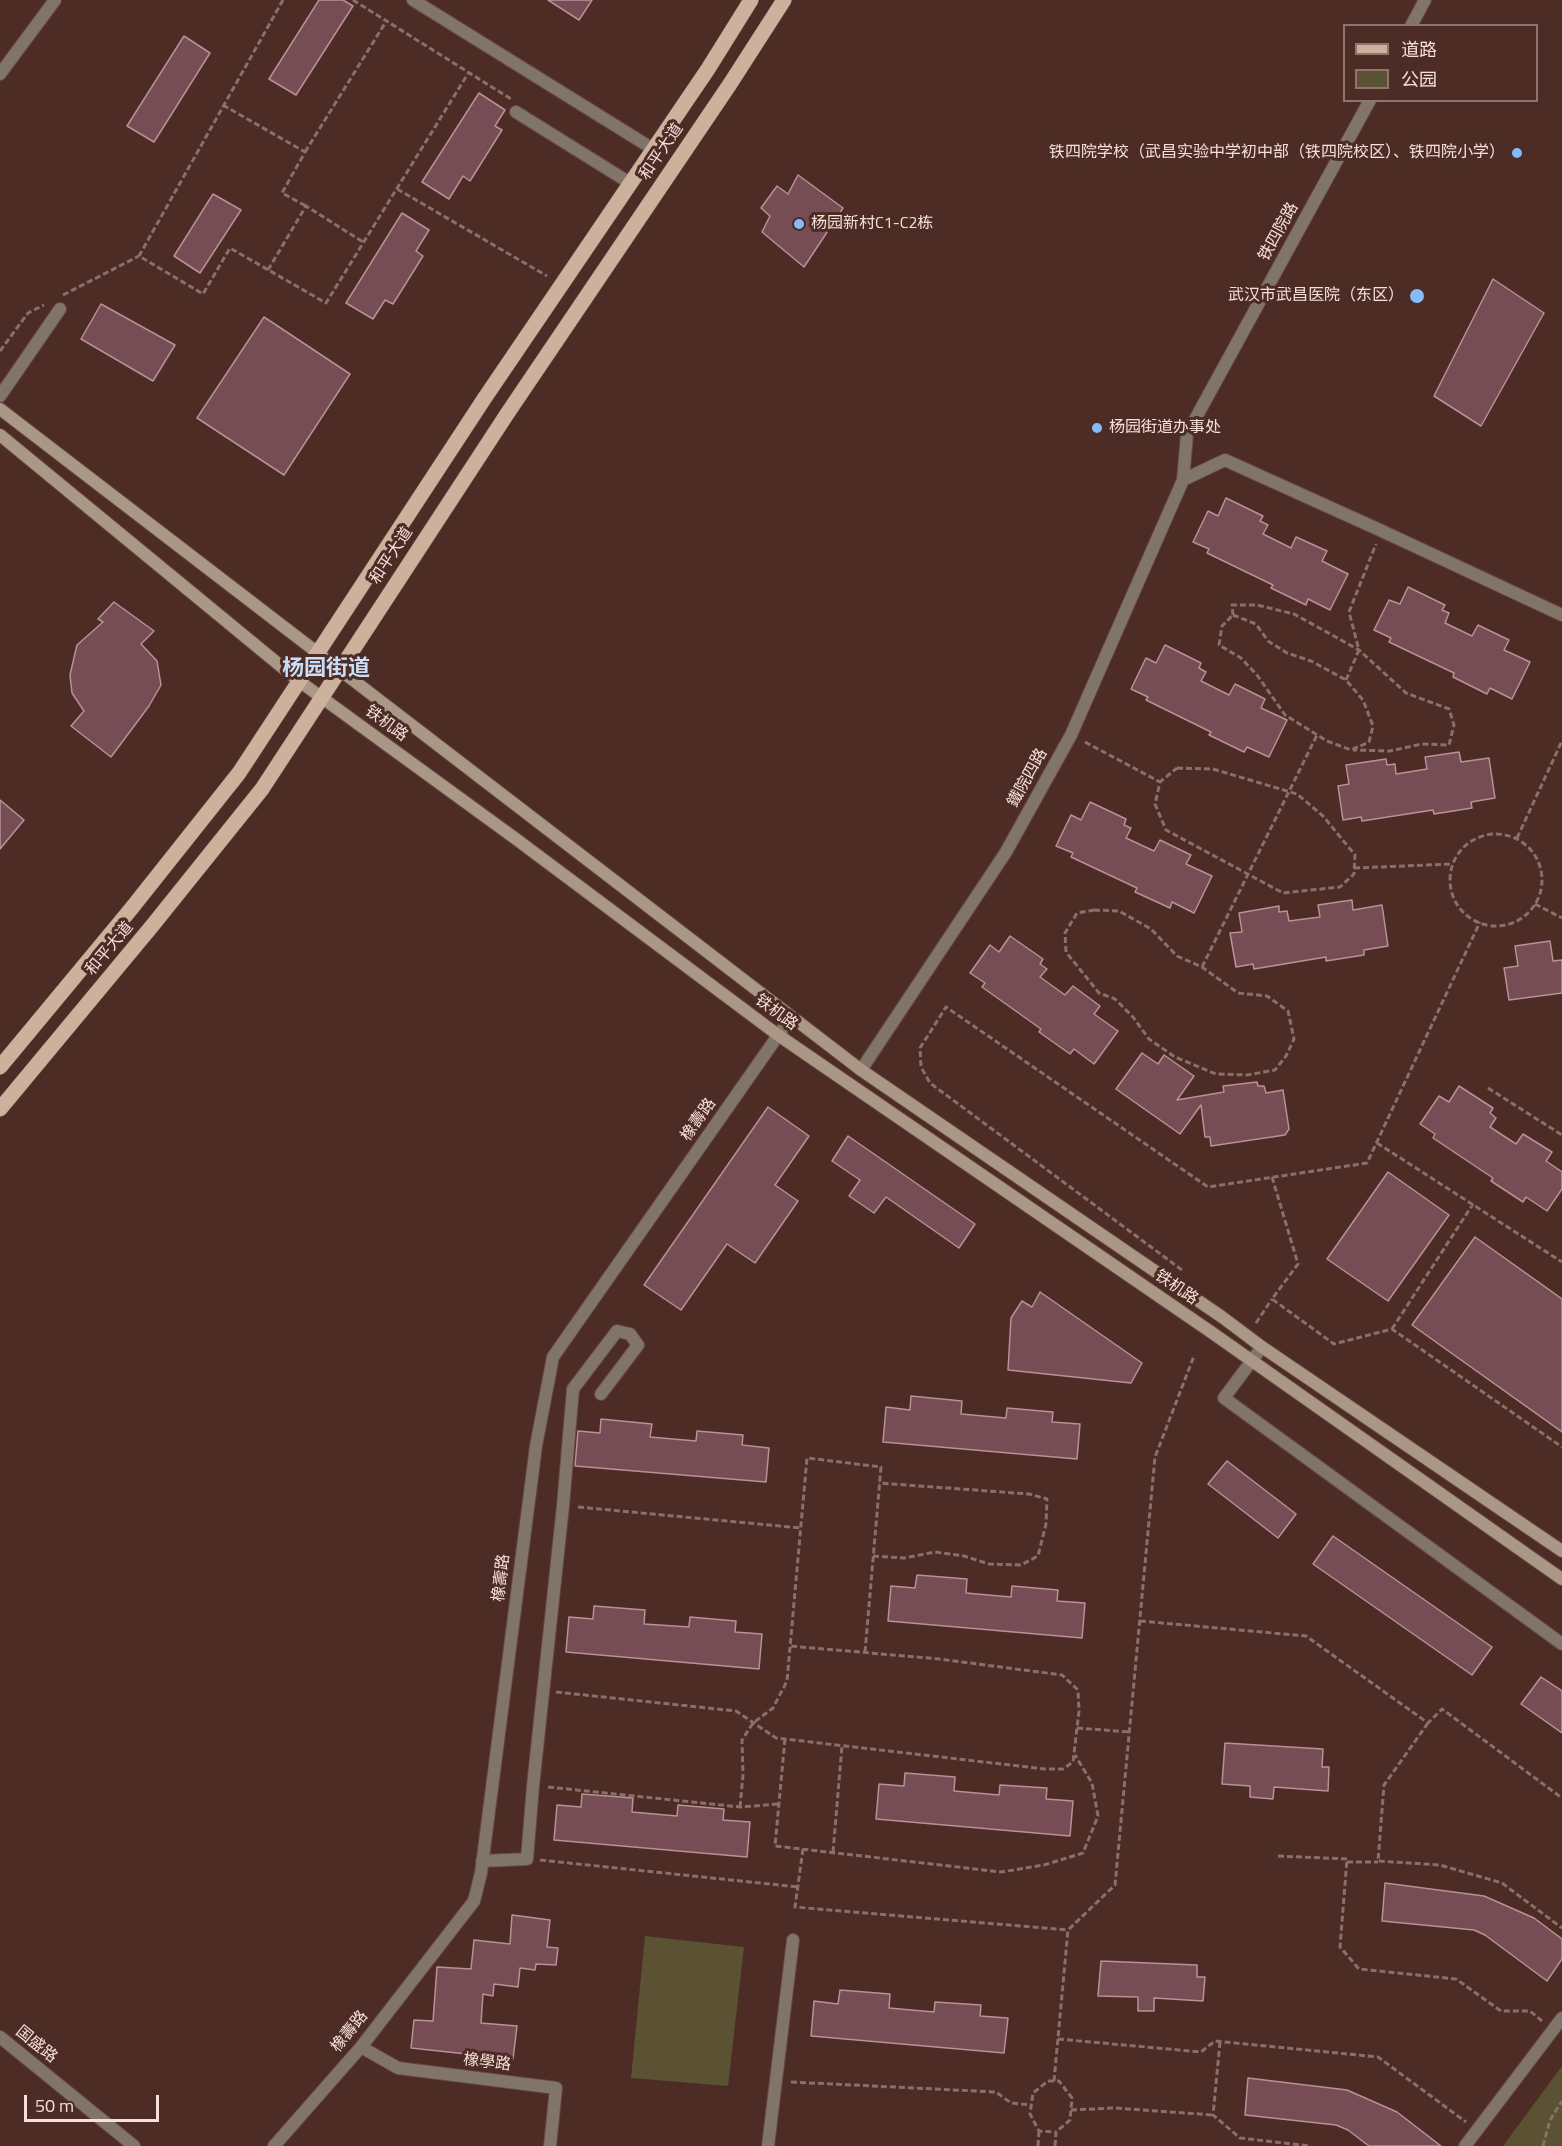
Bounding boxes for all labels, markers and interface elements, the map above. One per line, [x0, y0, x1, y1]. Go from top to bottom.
legend [1343, 24, 1538, 102]
text: 道路 [1401, 36, 1437, 63]
text: 公园 [1401, 66, 1437, 93]
street label: 和平大道 [636, 120, 688, 184]
place label: 铁四院学校（武昌实验中学初中部（铁四院校区）、铁四院小学） [1049, 143, 1505, 163]
marker: 铁四院学校（武昌实验中学初中部（铁四院校区）、铁四院小学） [1510, 146, 1524, 160]
street label: 铁四院路 [1255, 199, 1303, 265]
place label: 杨园新村C1-C2栋 [811, 214, 933, 234]
marker: 杨园新村C1-C2栋 [792, 217, 806, 231]
place label: 武汉市武昌医院（东区） [1228, 286, 1404, 306]
marker: 武汉市武昌医院（东区） [1408, 287, 1426, 305]
place label: 杨园街道办事处 [1109, 418, 1221, 438]
marker: 杨园街道办事处 [1090, 421, 1104, 435]
street label: 和平大道 [367, 524, 417, 588]
district label: 杨园街道 [282, 657, 370, 683]
street label: 铁机路 [361, 702, 411, 746]
street label: 鐵院四路 [1004, 745, 1052, 811]
street label: 和平大道 [82, 918, 138, 980]
street label: 铁机路 [751, 991, 801, 1035]
street label: 橡壽路 [677, 1095, 721, 1145]
street label: 铁机路 [1151, 1267, 1201, 1309]
street label: 橡壽路 [490, 1553, 514, 1603]
street label: 橡壽路 [327, 2007, 373, 2057]
street label: 国盛路 [11, 2022, 61, 2068]
street label: 橡學路 [462, 2051, 512, 2075]
scale bar [27, 2083, 162, 2121]
text: 50 m [35, 2092, 74, 2119]

